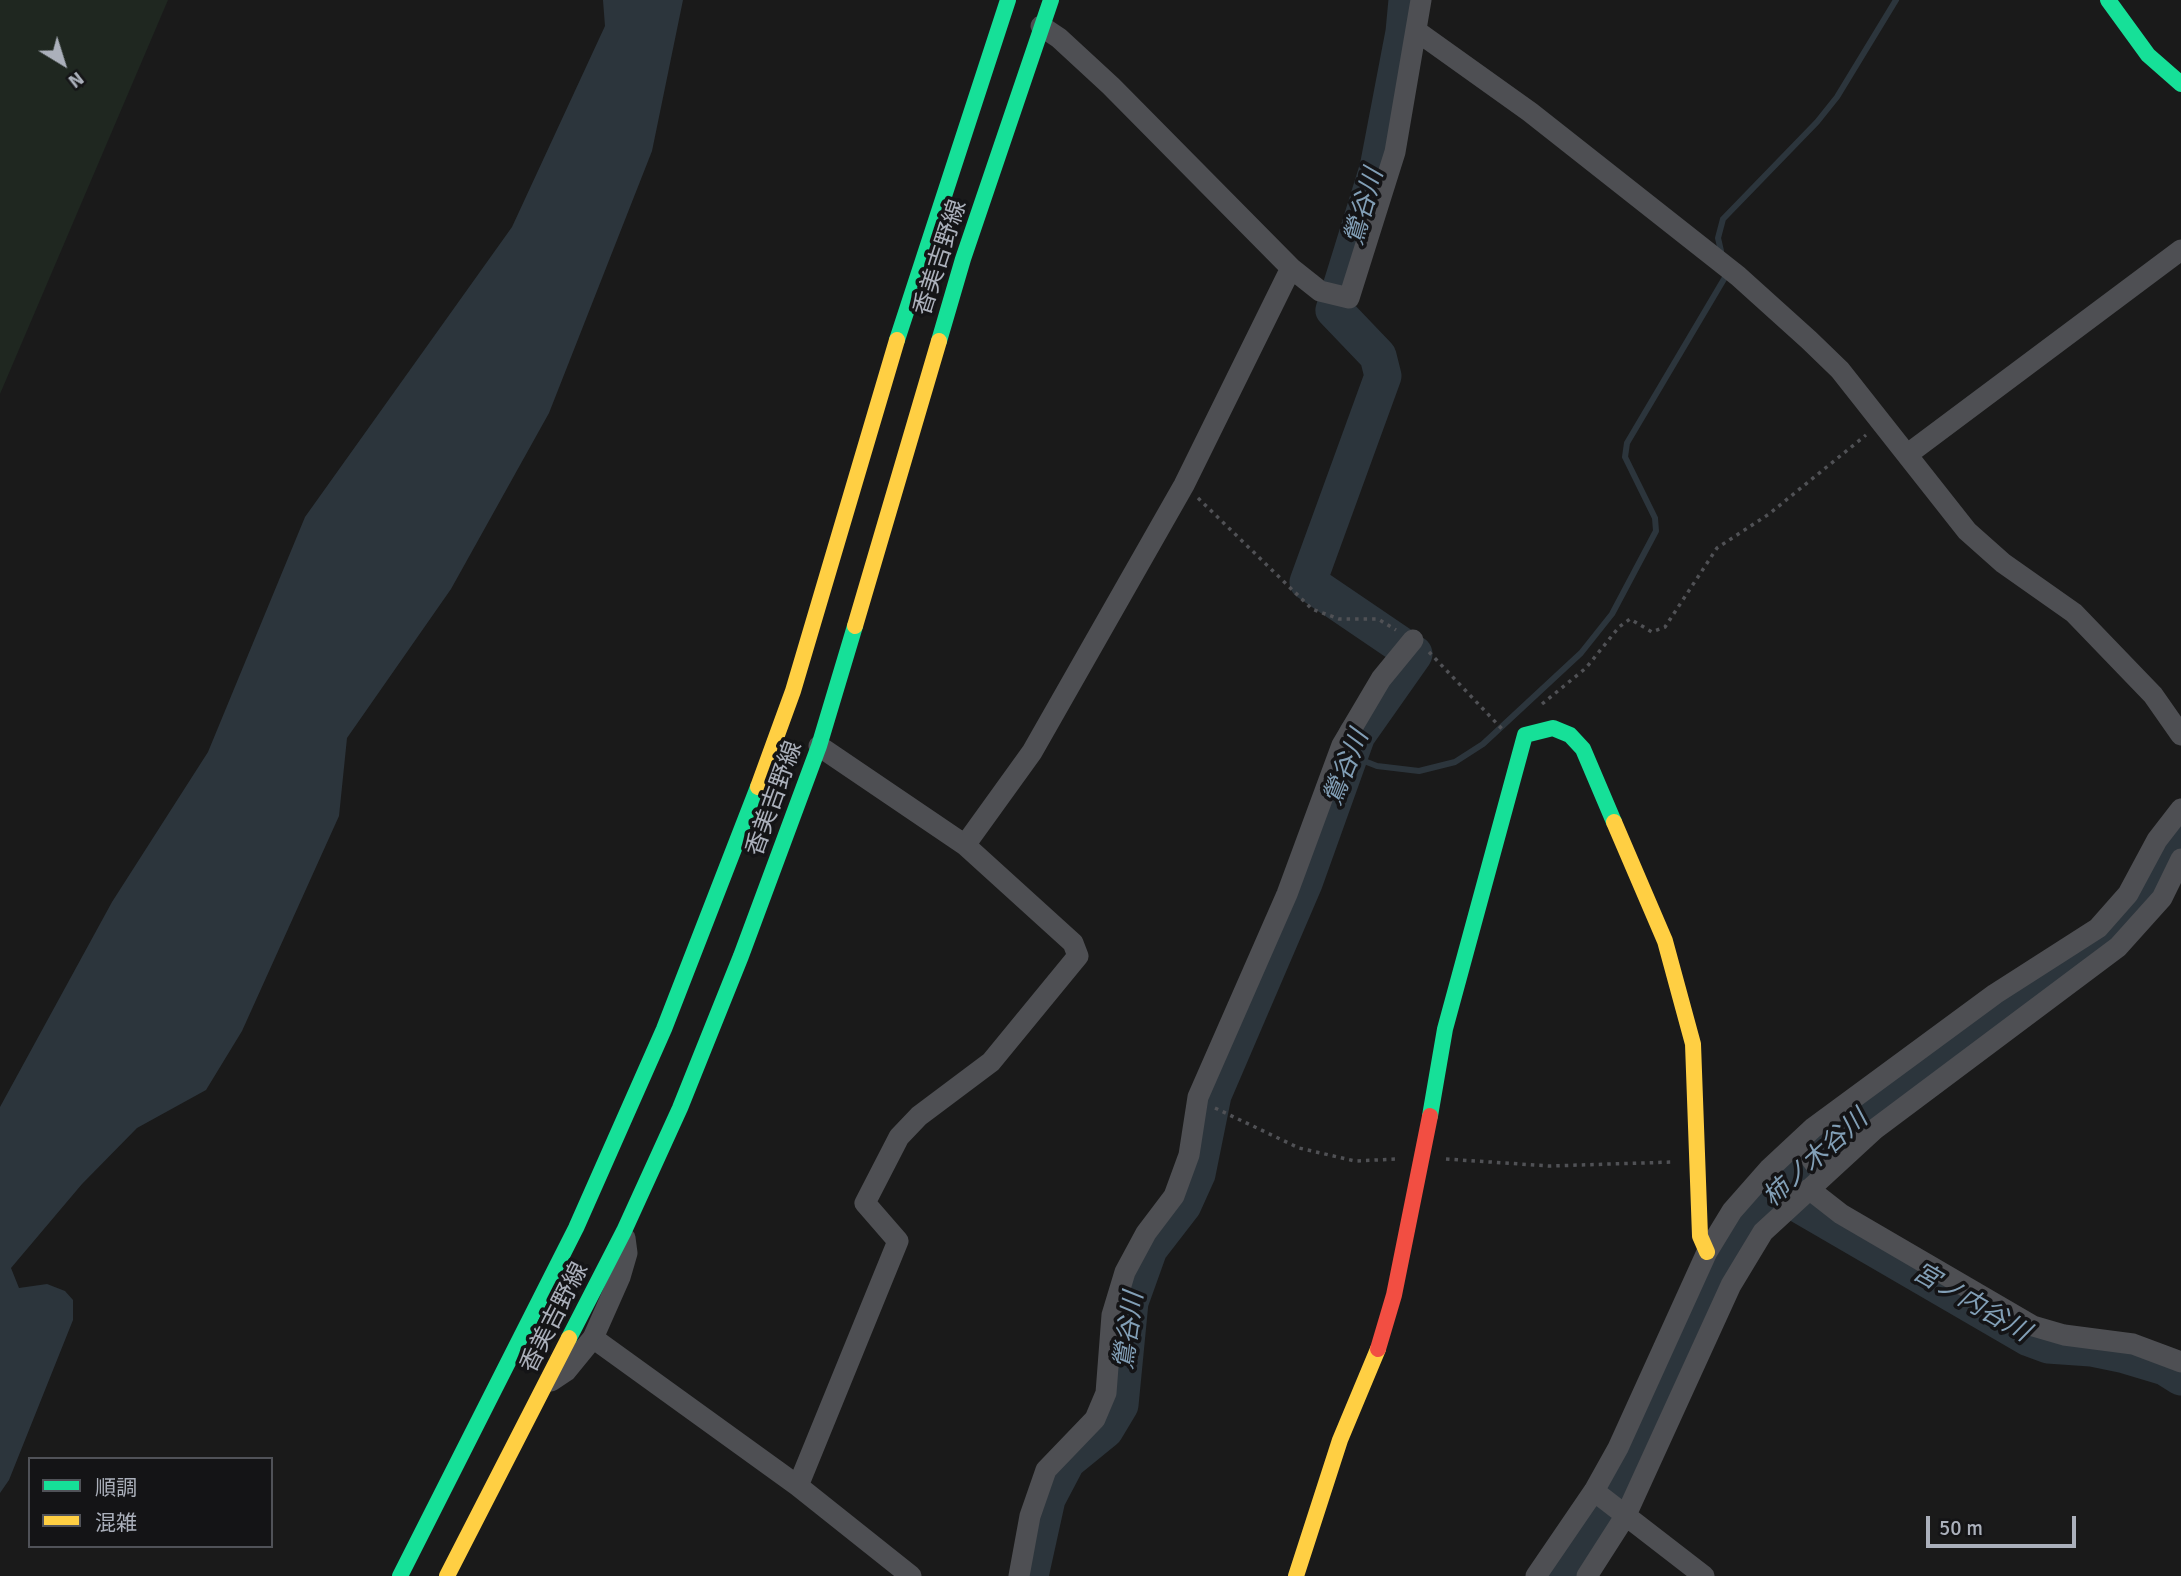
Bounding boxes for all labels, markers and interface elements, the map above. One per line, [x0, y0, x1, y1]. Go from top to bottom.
north arrow [28, 28, 98, 98]
text: N [63, 66, 89, 93]
water label: 鶯谷川 [1339, 165, 1391, 249]
street label: 香美吉野線 [909, 196, 973, 320]
water label: 鶯谷川 [1318, 726, 1376, 810]
street label: 香美吉野線 [741, 738, 809, 860]
water label: 柿ノ木谷川 [1757, 1104, 1875, 1214]
water label: 宮ノ内谷川 [1907, 1257, 2035, 1349]
street label: 香美吉野線 [515, 1258, 595, 1378]
water label: 鶯谷川 [1109, 1290, 1151, 1372]
legend [28, 1457, 273, 1548]
text: 順調 [95, 1475, 137, 1501]
scale bar [1929, 1502, 2080, 1546]
text: 混雑 [95, 1510, 137, 1536]
text: 50 m [1939, 1515, 1983, 1541]

